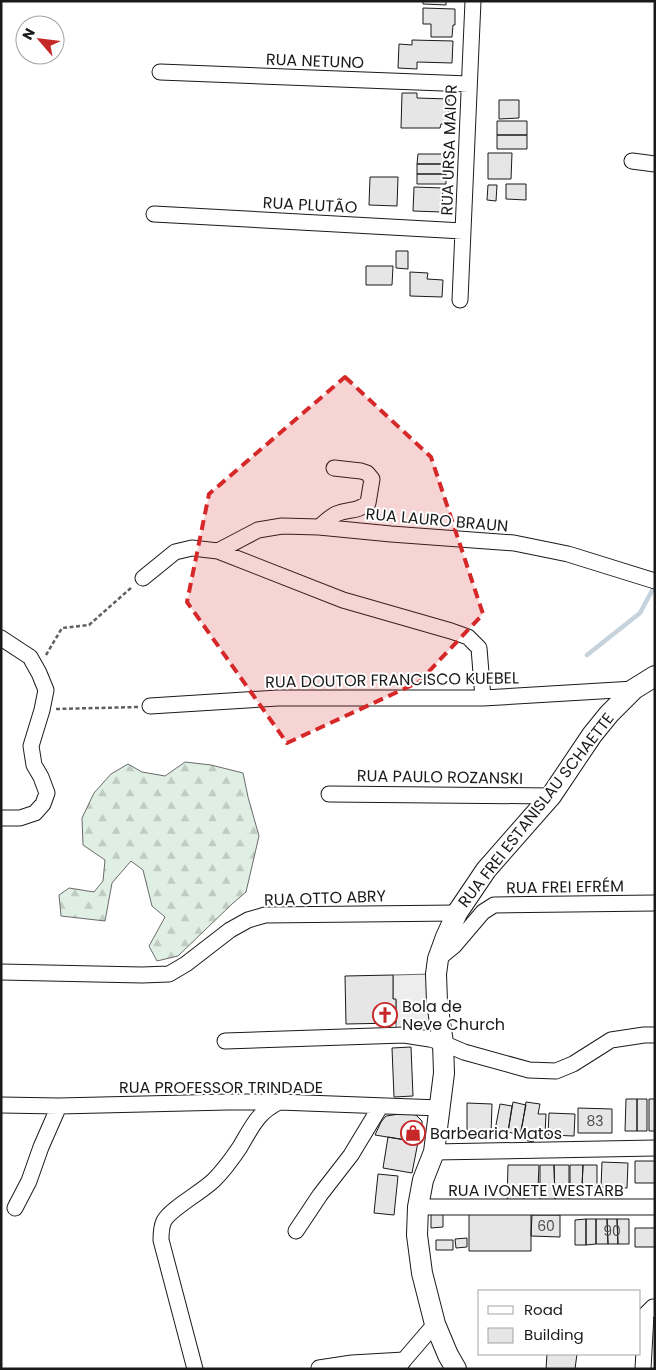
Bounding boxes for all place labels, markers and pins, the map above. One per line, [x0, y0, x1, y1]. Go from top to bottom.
place label: Bola de Neve Church [402, 995, 505, 1036]
church icon: Bola de Neve Church [372, 1002, 398, 1028]
shop icon: Barbearia Matos [400, 1120, 426, 1146]
place label: Barbearia Matos [430, 1122, 562, 1145]

